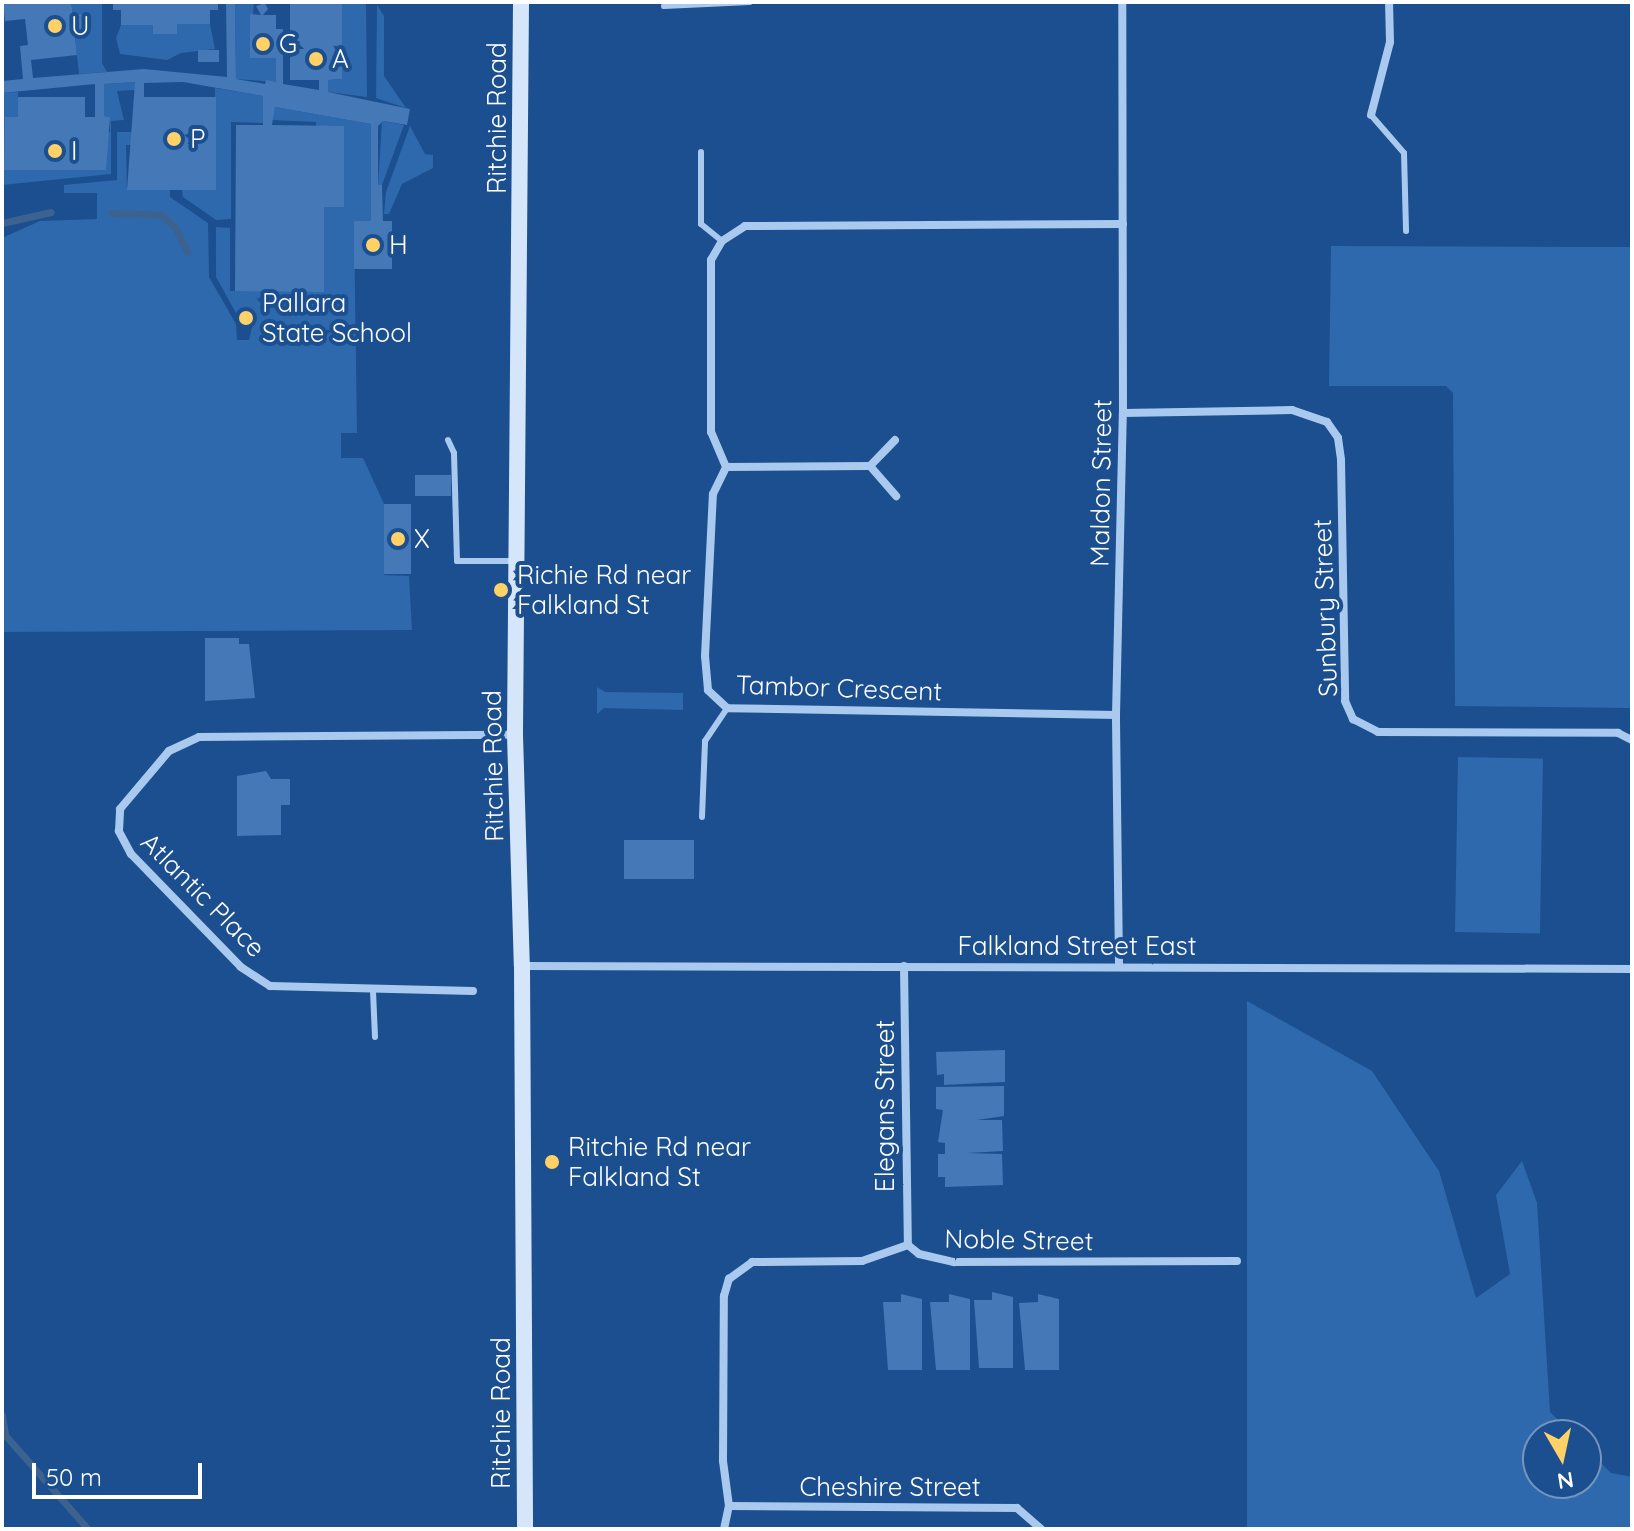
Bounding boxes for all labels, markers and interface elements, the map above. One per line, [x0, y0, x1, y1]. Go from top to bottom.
place label: U [71, 10, 90, 42]
marker: U [46, 17, 64, 35]
place label: G [279, 28, 297, 60]
marker: G [254, 35, 272, 53]
street label: Ritchie Road [481, 42, 513, 194]
place label: A [332, 43, 349, 75]
marker: A [307, 50, 325, 68]
place label: P [190, 123, 205, 155]
marker: P [165, 130, 183, 148]
place label: I [71, 135, 77, 167]
marker: I [46, 142, 64, 160]
place label: H [389, 229, 408, 261]
marker: H [364, 236, 382, 254]
place label: Pallara State School [262, 287, 412, 348]
marker: Pallara State School [237, 309, 255, 327]
street label: Maldon Street [1084, 399, 1118, 567]
street label: Sunbury Street [1306, 519, 1344, 697]
place label: X [414, 523, 430, 555]
marker: X [389, 530, 407, 548]
place label: Richie Rd near Falkland St [517, 559, 691, 620]
marker: Richie Rd near Falkland St [492, 581, 510, 599]
street label: Tambor Crescent [735, 669, 943, 707]
street label: Ritchie Road [476, 690, 510, 842]
street label: Atlantic Place [134, 826, 272, 964]
street label: Falkland Street East [957, 930, 1197, 962]
street label: Elegans Street [869, 1020, 901, 1192]
place label: Ritchie Rd near Falkland St [568, 1131, 751, 1192]
marker: Ritchie Rd near Falkland St [543, 1153, 561, 1171]
street label: Noble Street [944, 1223, 1094, 1257]
street label: Ritchie Road [485, 1337, 517, 1489]
north arrow [1522, 1419, 1602, 1499]
scale bar [36, 1447, 206, 1497]
text: 50 m [46, 1462, 102, 1492]
text: N [1555, 1466, 1576, 1496]
street label: Cheshire Street [799, 1471, 981, 1503]

